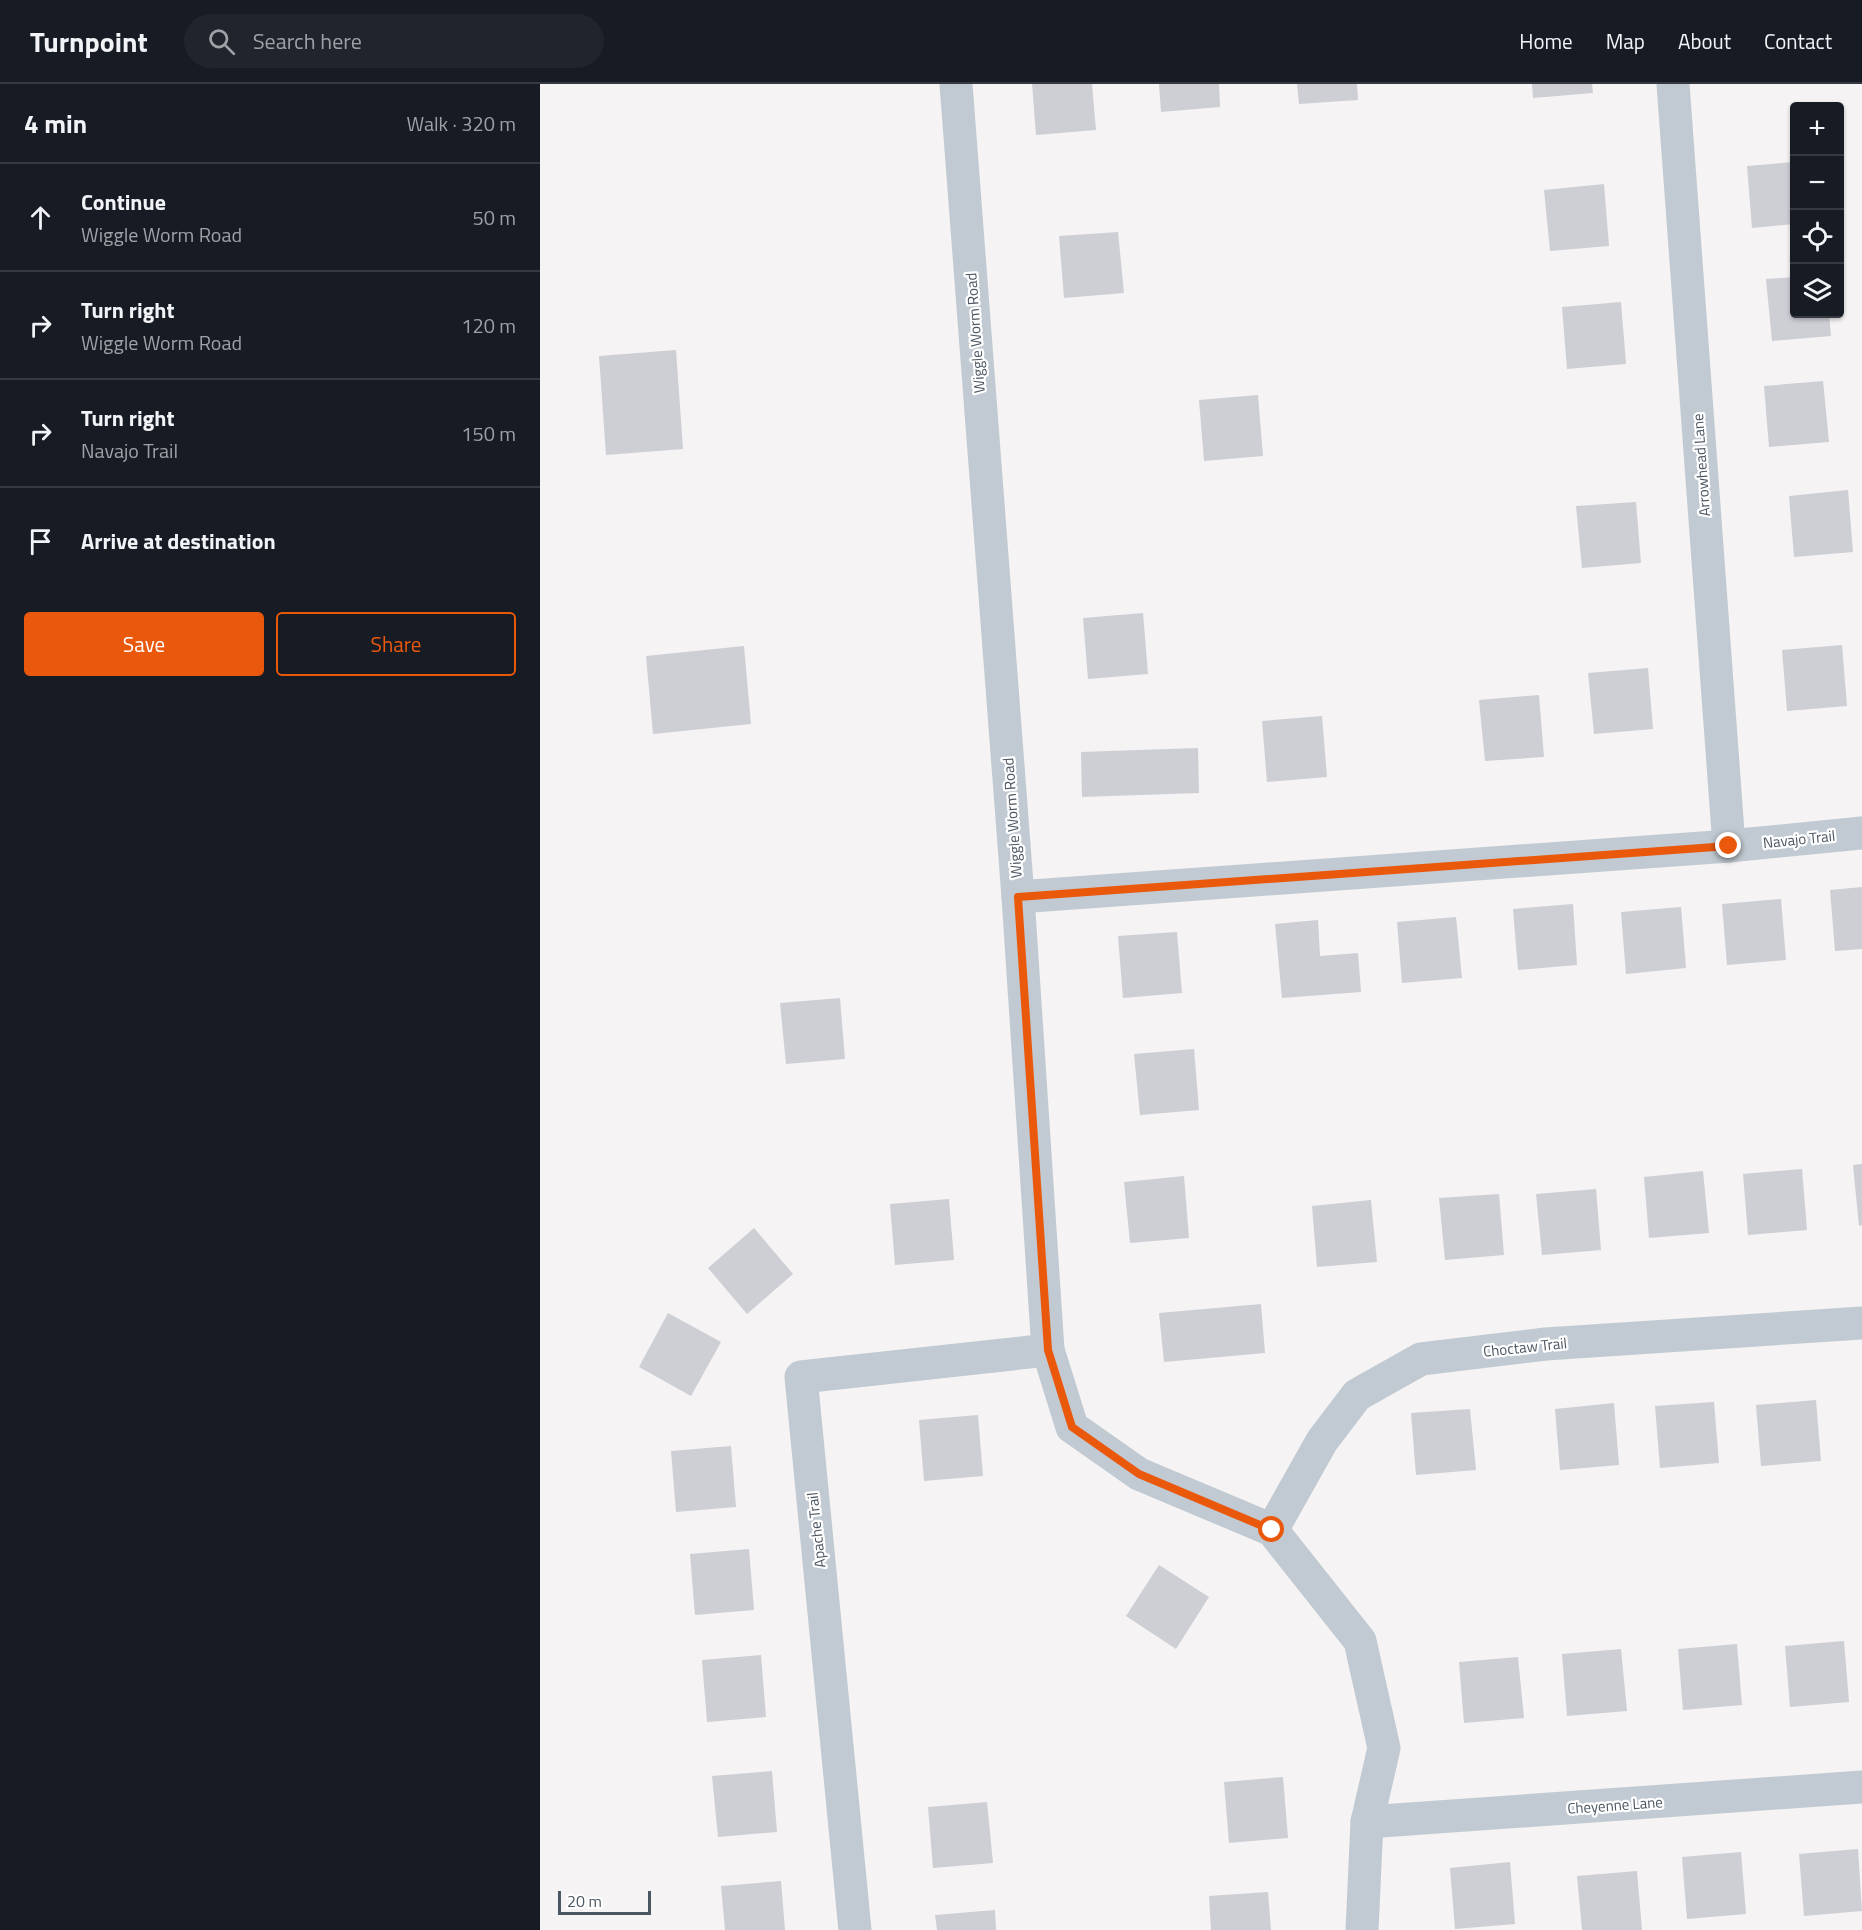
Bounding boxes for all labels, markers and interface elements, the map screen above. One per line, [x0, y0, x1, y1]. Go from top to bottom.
search box [184, 14, 604, 68]
text: Turnpoint [30, 20, 148, 63]
text: Search here [253, 24, 362, 58]
icon: search [205, 25, 238, 58]
text: Home [1519, 25, 1573, 57]
text: Map [1606, 25, 1645, 57]
text: About [1678, 25, 1731, 57]
text: Contact [1764, 25, 1832, 57]
map controls [1790, 102, 1844, 318]
button: + [1790, 102, 1844, 156]
text: 4 min [24, 104, 87, 143]
text: Walk · 320 m [407, 108, 516, 139]
button: − [1790, 156, 1844, 210]
text: Continue [81, 185, 166, 219]
icon: ahead [24, 201, 57, 234]
text: 50 m [472, 202, 516, 233]
button: locate [1790, 210, 1844, 264]
text: Wiggle Worm Road [81, 219, 242, 250]
button: layers [1790, 264, 1844, 318]
street label: Wiggle Worm Road [959, 272, 991, 394]
text: Turn right [81, 293, 175, 327]
icon: right [24, 309, 57, 342]
text: 120 m [461, 310, 516, 341]
text: Wiggle Worm Road [81, 327, 242, 358]
text: Turn right [81, 401, 175, 435]
street label: Arrowhead Lane [1686, 413, 1716, 517]
icon: right [24, 417, 57, 450]
text: 150 m [461, 418, 516, 449]
text: Navajo Trail [81, 435, 178, 466]
text: Arrive at destination [81, 524, 276, 558]
icon: arrive [24, 525, 57, 558]
button: Save [24, 612, 264, 676]
button: Share [276, 612, 516, 676]
street label: Wiggle Worm Road [996, 757, 1028, 879]
street label: Navajo Trail [1762, 824, 1836, 854]
route end [1715, 832, 1741, 858]
street label: Choctaw Trail [1482, 1331, 1568, 1363]
street label: Apache Trail [801, 1491, 831, 1569]
route start [1258, 1516, 1284, 1542]
street label: Cheyenne Lane [1566, 1790, 1664, 1820]
scale bar [558, 1888, 651, 1916]
text: 20 m [567, 1889, 602, 1913]

